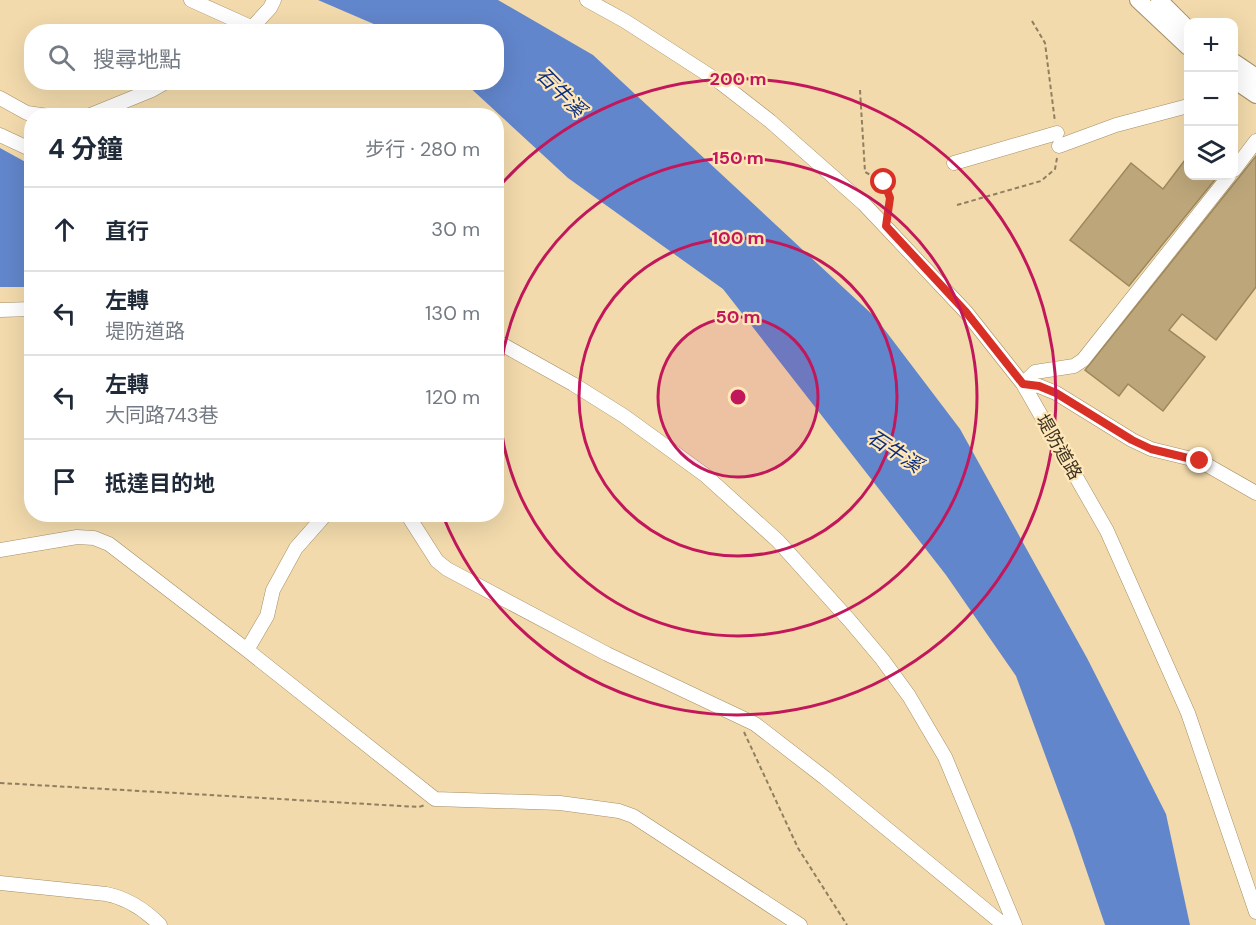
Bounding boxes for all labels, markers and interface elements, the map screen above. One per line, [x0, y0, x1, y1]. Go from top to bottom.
map controls [1184, 18, 1238, 180]
button: + [1184, 18, 1238, 72]
search box [24, 24, 504, 90]
icon: search [45, 41, 78, 74]
text: 搜尋地點 [93, 45, 181, 74]
water label: 石牛溪 [531, 62, 594, 125]
text: 200 m [710, 67, 766, 91]
button: − [1184, 72, 1238, 126]
button: layers [1184, 126, 1238, 180]
text: 4 分鐘 [48, 132, 123, 166]
text: 步行 · 280 m [365, 136, 480, 162]
text: 150 m [712, 146, 764, 170]
route start [870, 168, 896, 194]
icon: ahead [48, 213, 81, 246]
text: 30 m [431, 216, 480, 242]
text: 直行 [105, 217, 149, 246]
text: 100 m [711, 226, 765, 250]
text: 左轉 [105, 286, 149, 315]
icon: left [48, 297, 81, 330]
text: 130 m [425, 300, 480, 326]
text: 50 m [715, 305, 761, 329]
text: 堤防道路 [105, 318, 185, 344]
text: 左轉 [105, 370, 149, 399]
icon: left [48, 381, 81, 414]
text: 120 m [426, 384, 480, 410]
centre of rings [728, 387, 748, 407]
text: 大同路743巷 [105, 402, 218, 428]
street label: 堤防道路 [1031, 410, 1087, 484]
water label: 石牛溪 [863, 424, 930, 480]
route end [1186, 447, 1212, 473]
icon: arrive [48, 465, 81, 498]
text: 抵達目的地 [105, 469, 215, 498]

